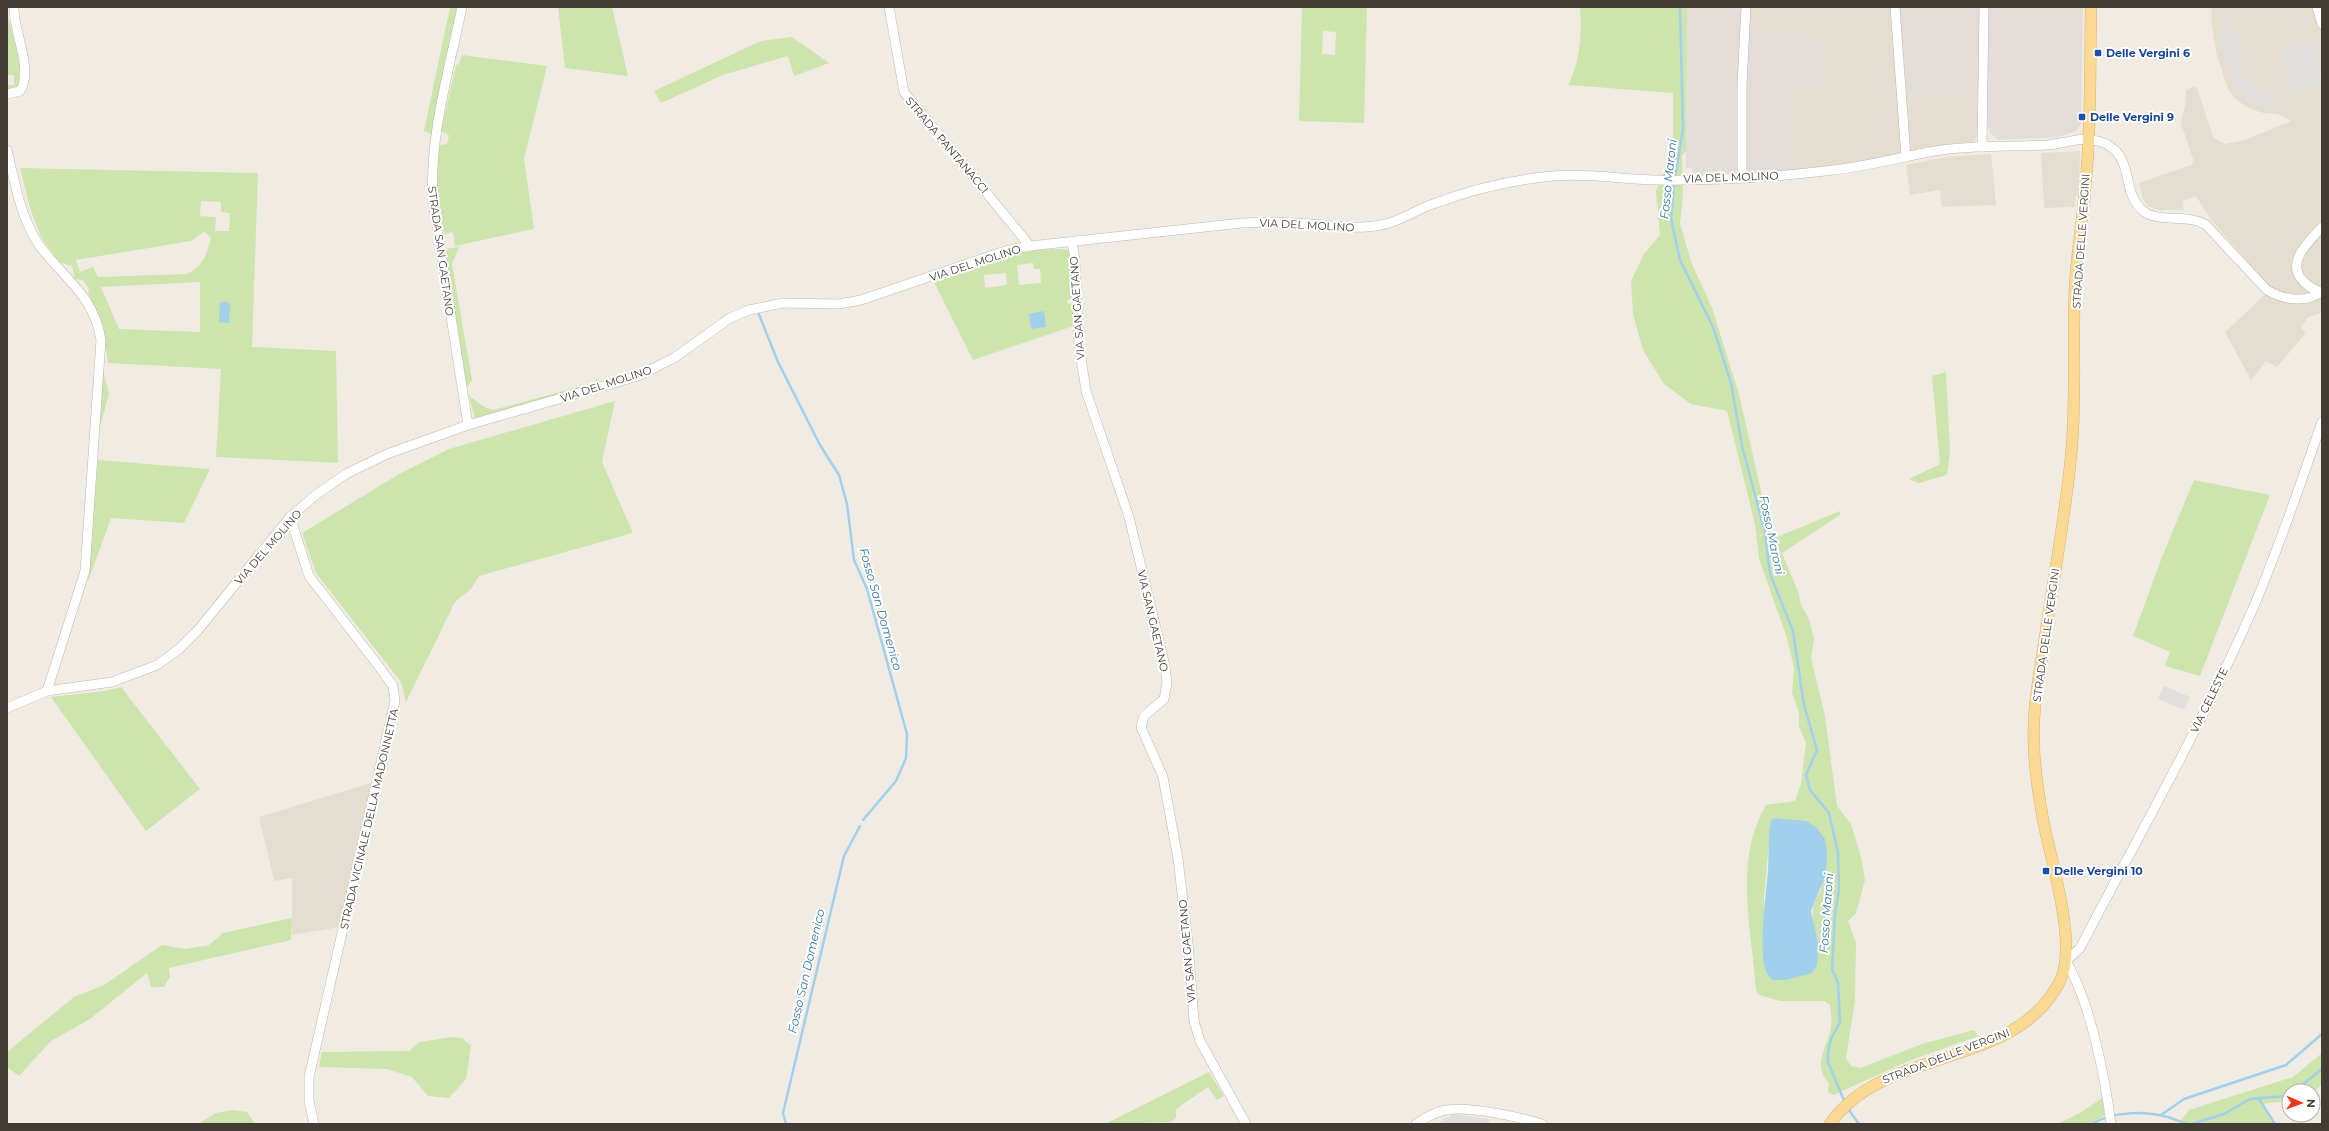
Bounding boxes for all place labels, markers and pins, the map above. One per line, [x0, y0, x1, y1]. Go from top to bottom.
place label: Delle Vergini 6 [2106, 46, 2190, 60]
marker: Delle Vergini 6 [2093, 48, 2103, 58]
place label: Delle Vergini 9 [2090, 110, 2174, 124]
marker: Delle Vergini 9 [2077, 112, 2087, 122]
place label: Delle Vergini 10 [2054, 864, 2143, 878]
marker: Delle Vergini 10 [2041, 866, 2051, 876]

